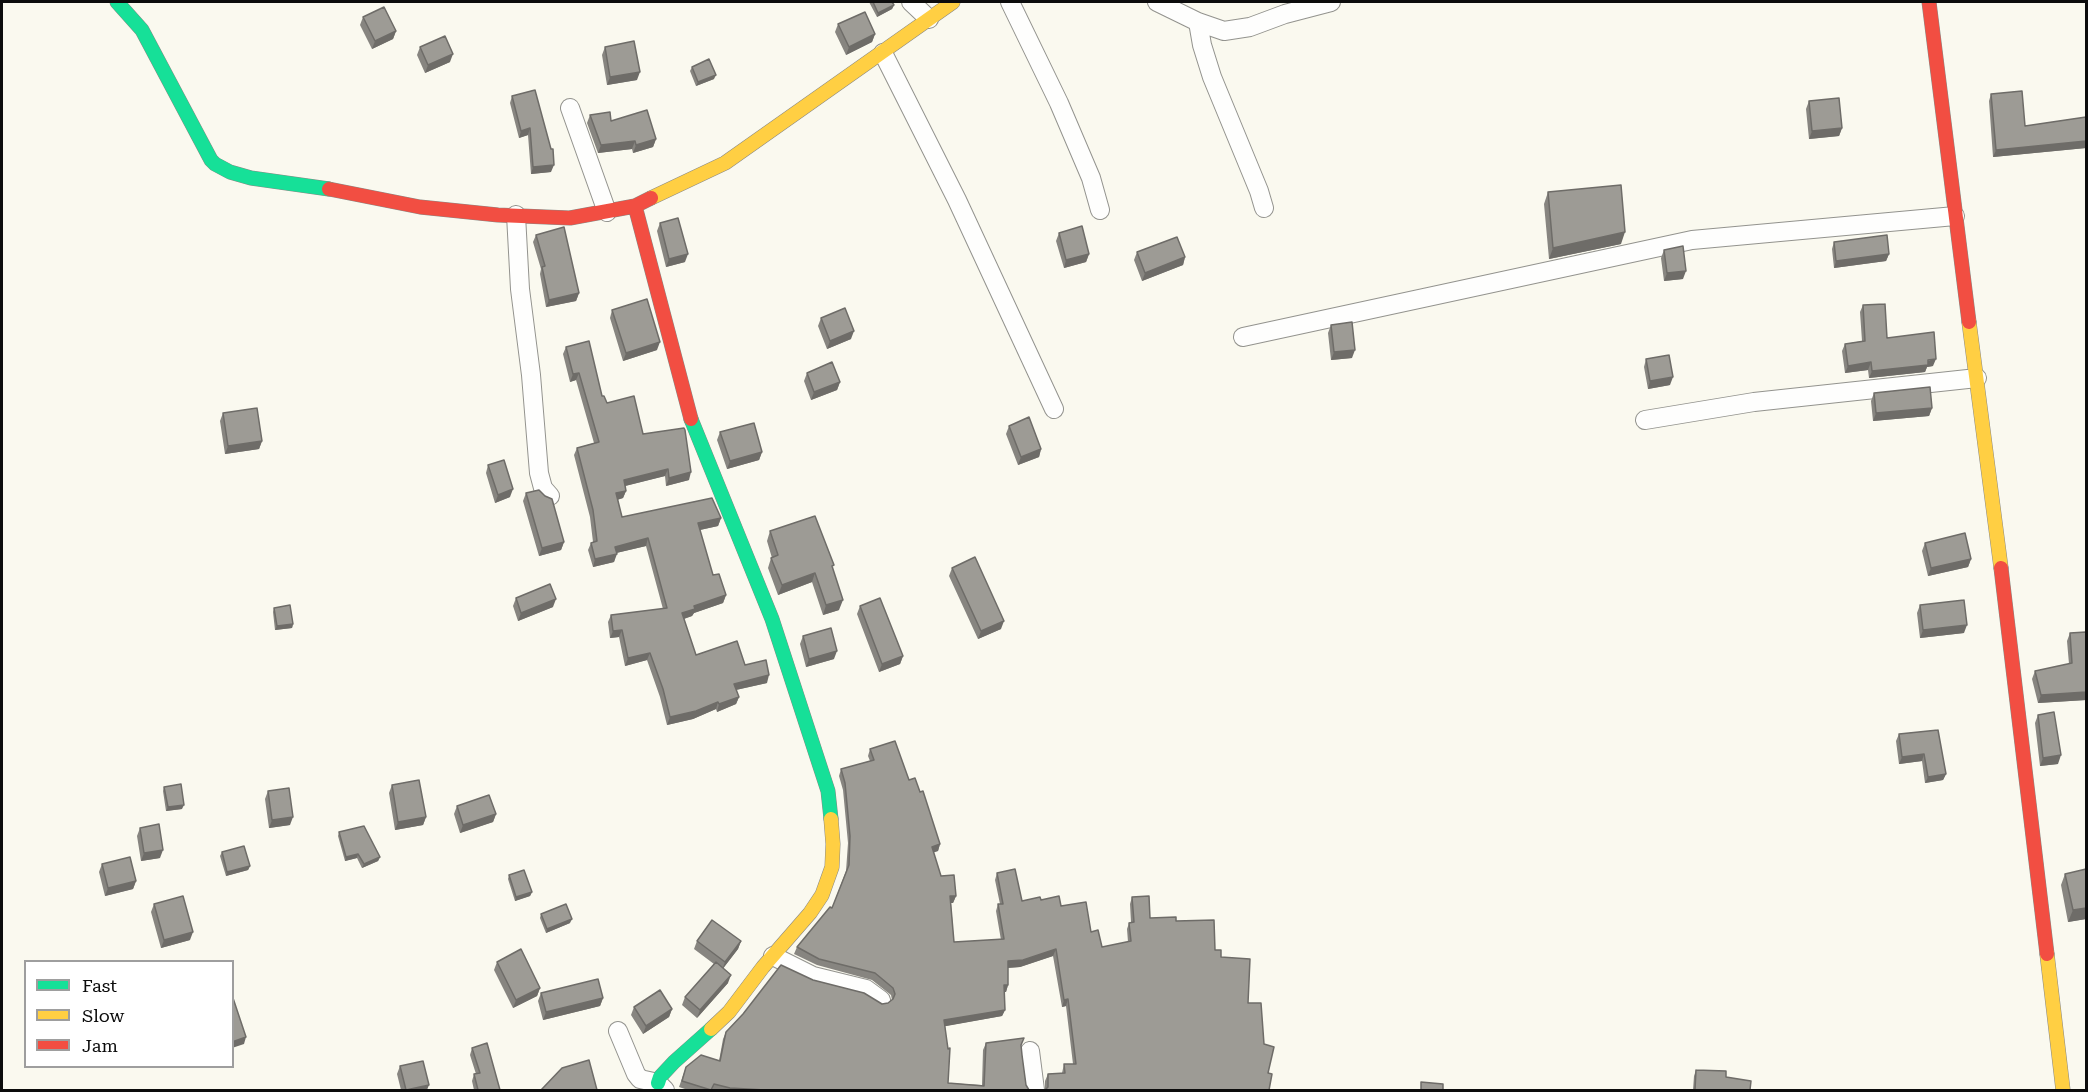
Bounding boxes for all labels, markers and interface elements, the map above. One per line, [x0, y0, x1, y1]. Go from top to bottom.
legend [24, 960, 234, 1068]
text: Fast [82, 975, 117, 996]
text: Slow [82, 1005, 124, 1026]
text: Jam [82, 1035, 118, 1056]

